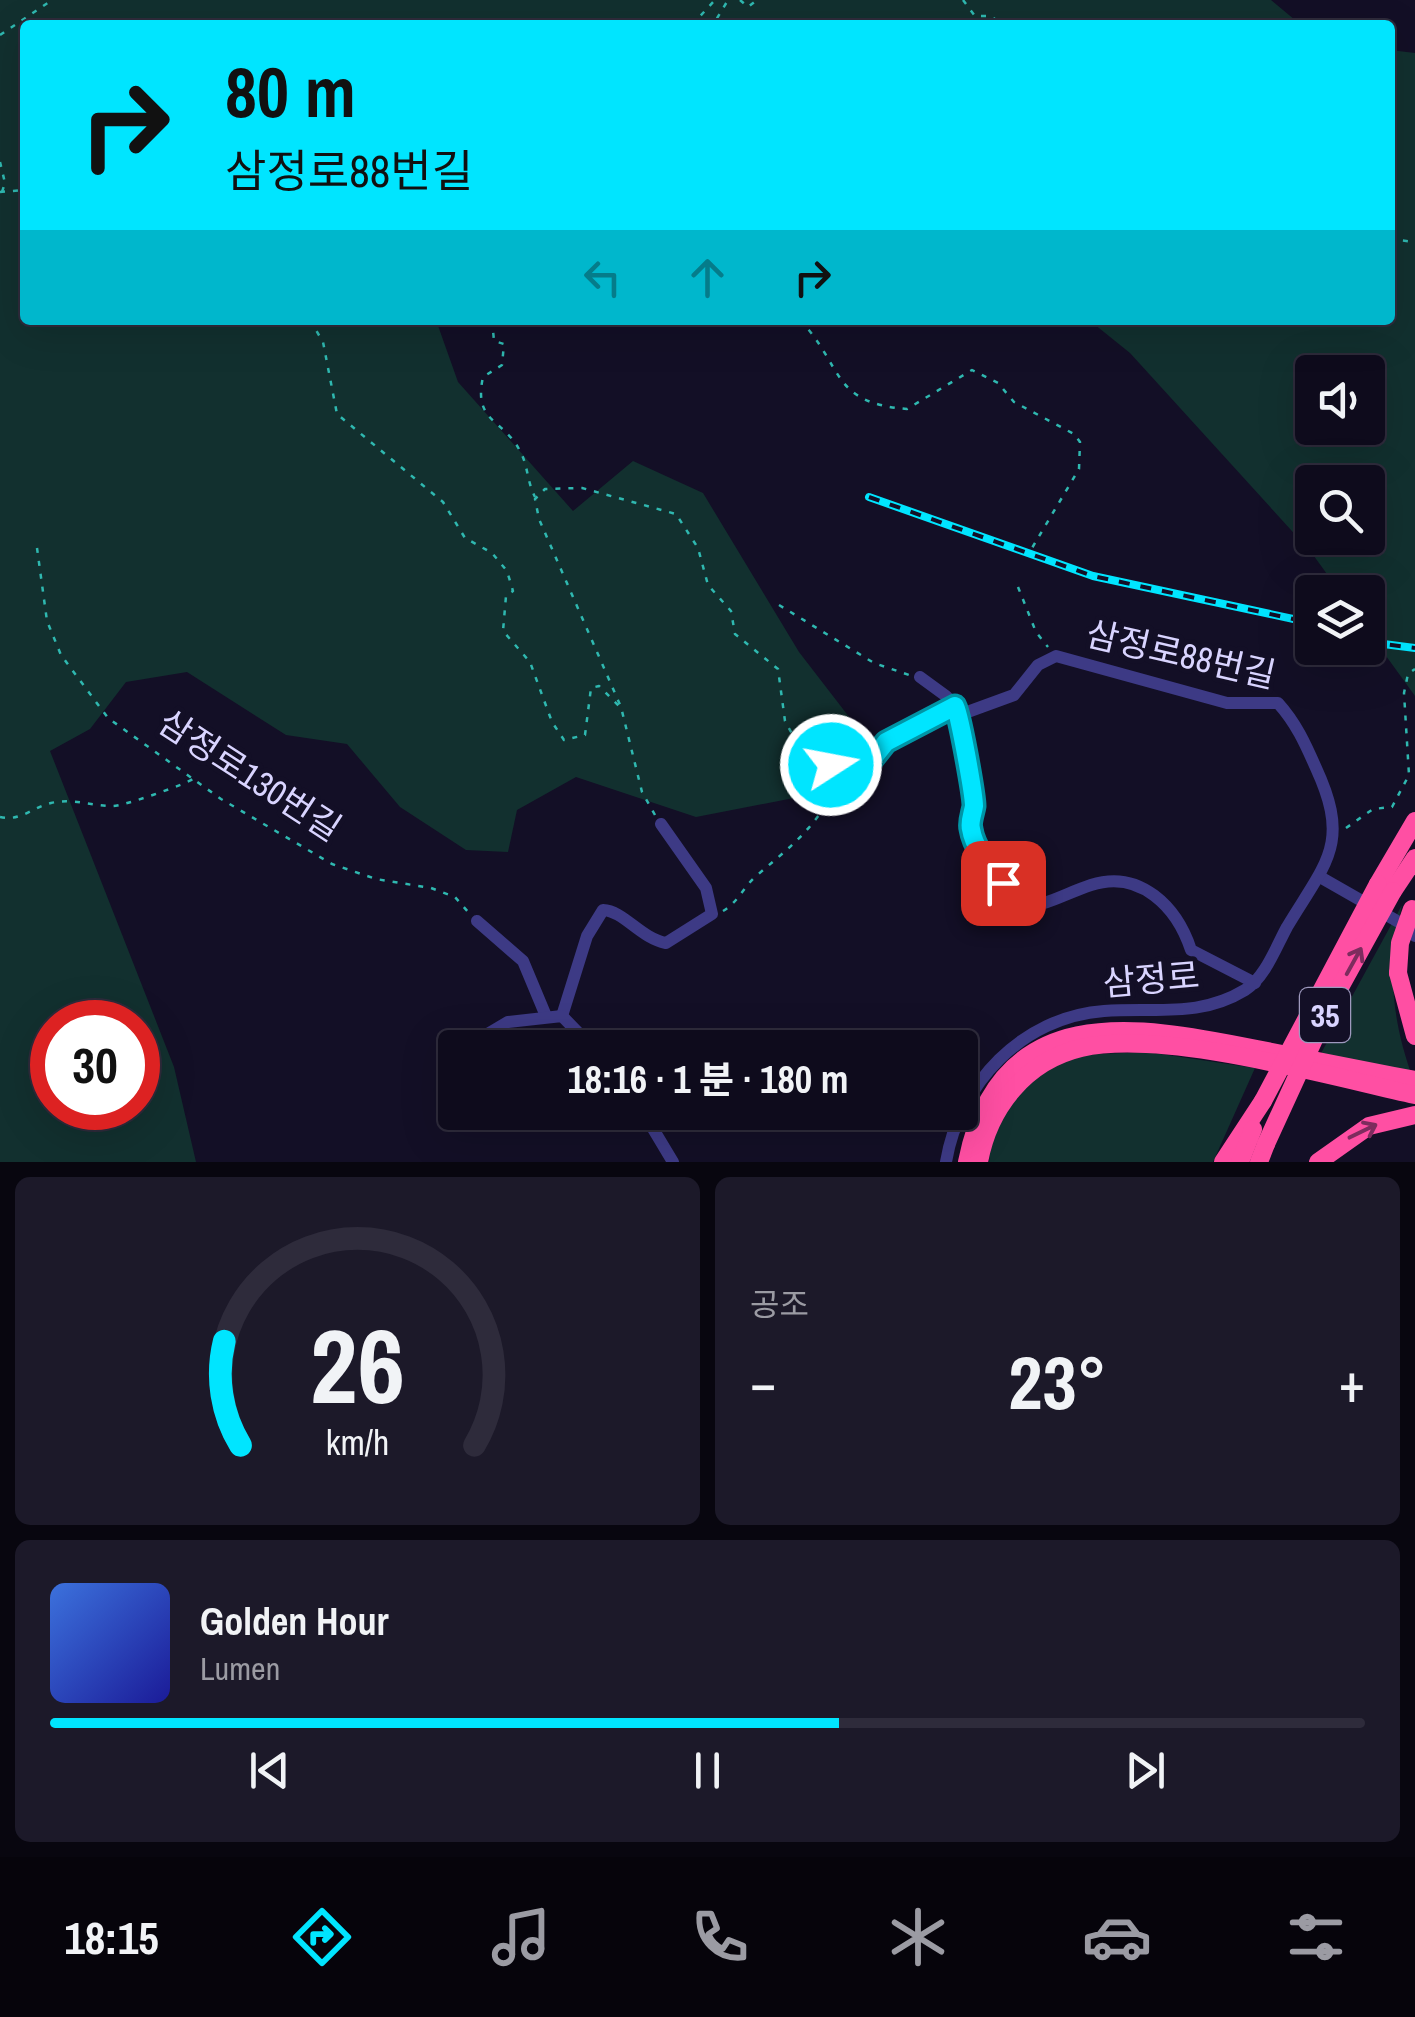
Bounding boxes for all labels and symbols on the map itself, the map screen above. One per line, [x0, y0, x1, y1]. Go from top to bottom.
street label: 삼정로88번길 [1082, 609, 1280, 699]
street label: 삼정로130번길 [150, 698, 350, 852]
position arrow [779, 713, 883, 817]
pin [961, 841, 1046, 926]
one-way arrow [1345, 947, 1364, 977]
street label: 삼정로 [1101, 951, 1201, 1007]
road number: 35 [1300, 988, 1350, 1042]
speed limit sign: 30 [30, 1000, 160, 1130]
one-way arrow [1348, 1121, 1377, 1140]

